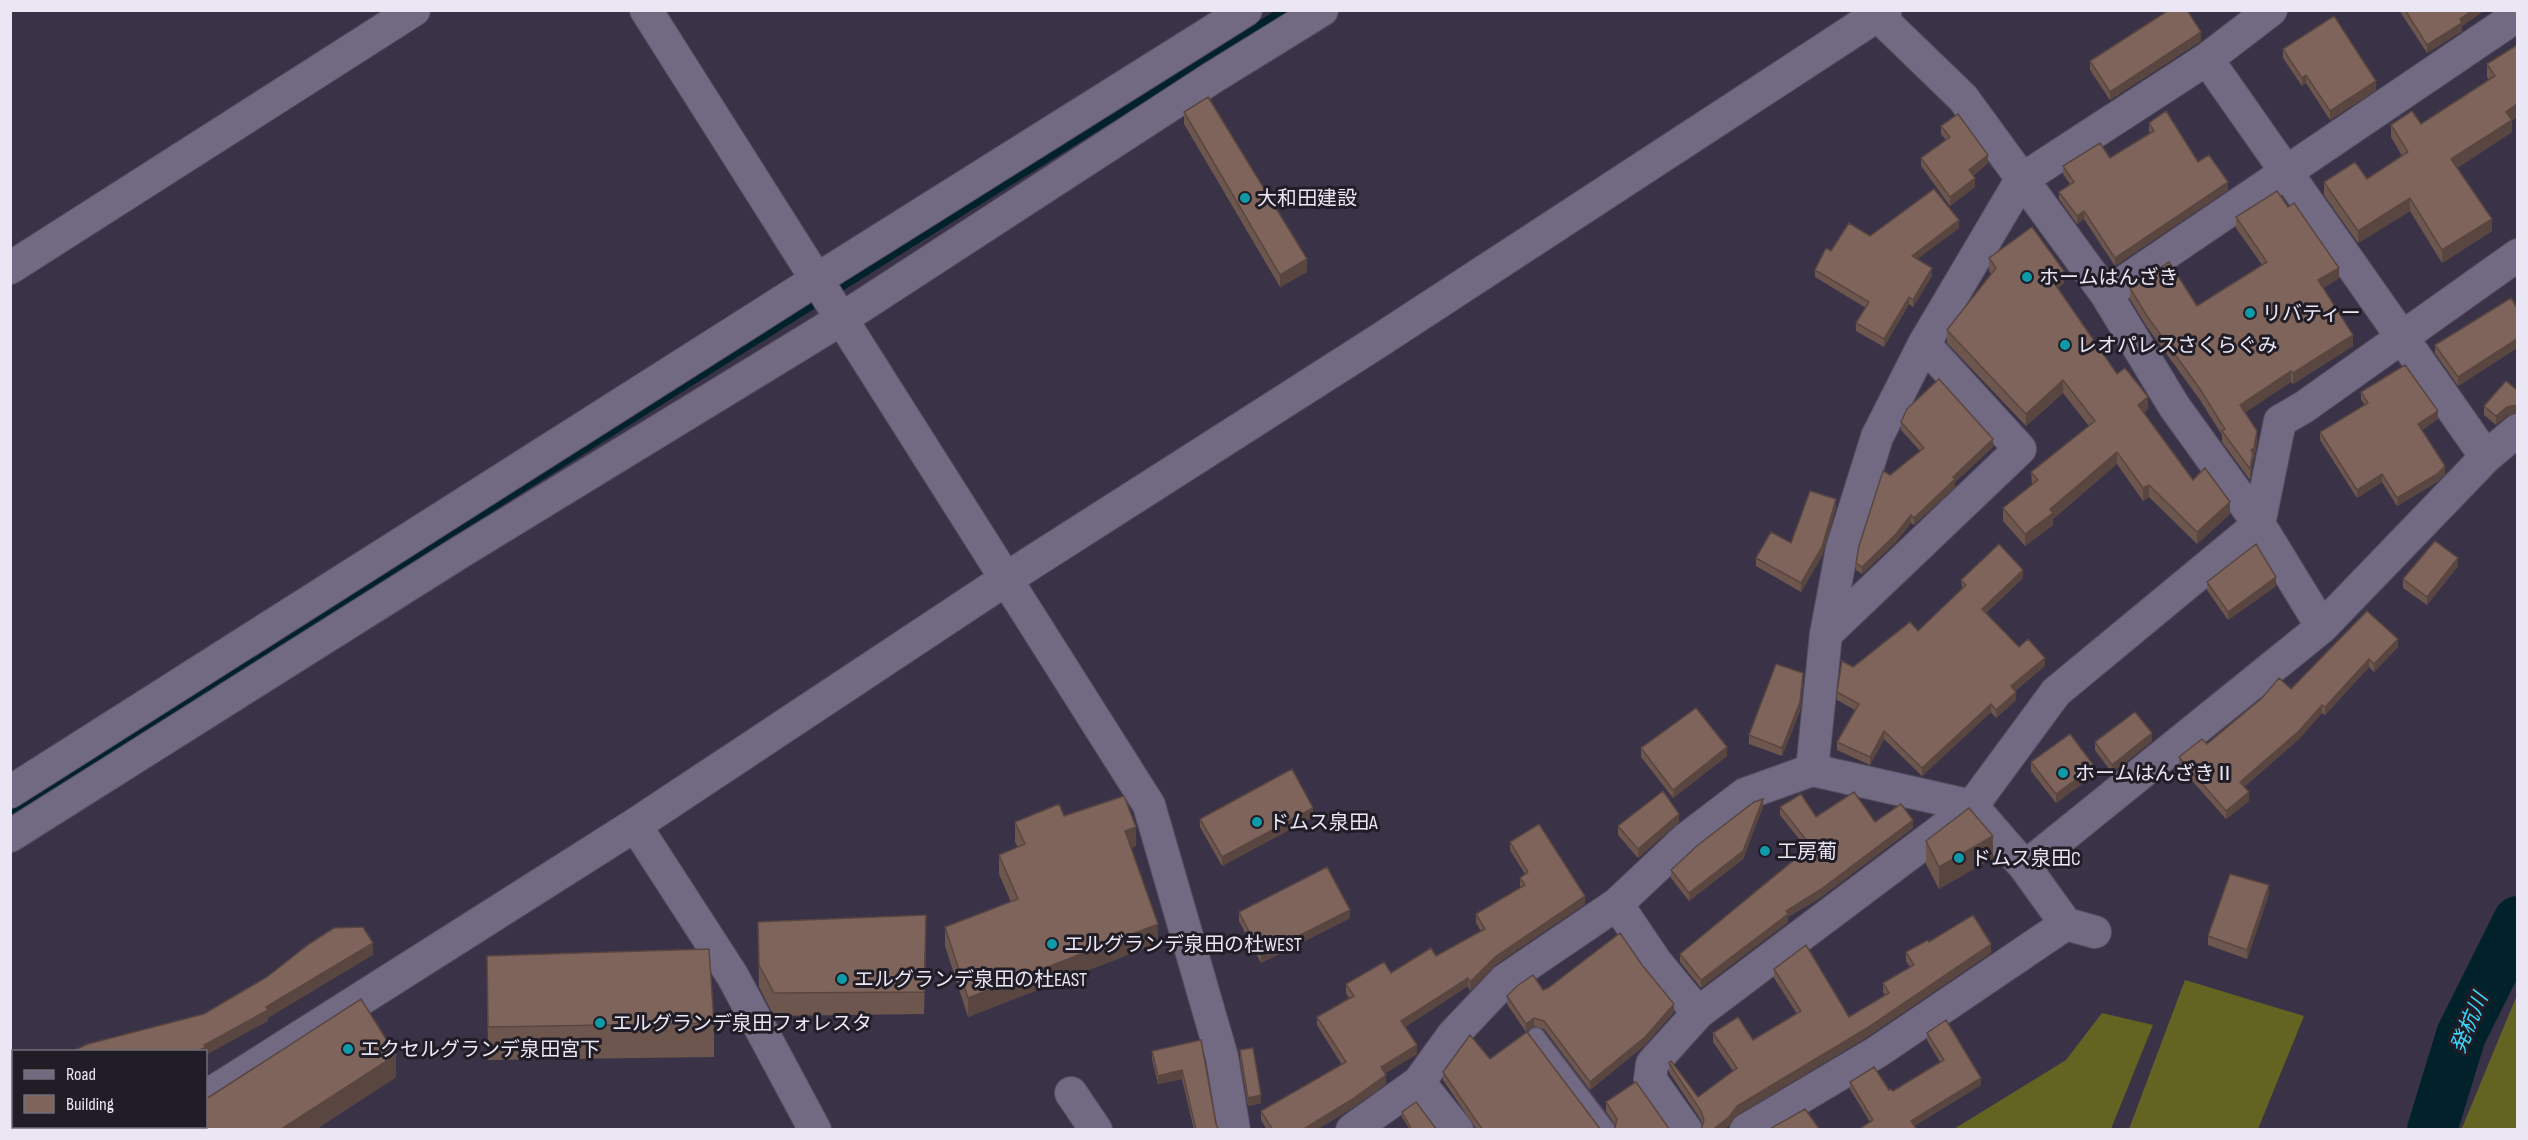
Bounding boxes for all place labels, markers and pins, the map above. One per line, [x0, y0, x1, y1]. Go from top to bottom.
place label: 大和田建設 [1257, 187, 1357, 211]
marker: 大和田建設 [1238, 191, 1252, 205]
place label: ホームはんざき [2039, 266, 2178, 290]
marker: ホームはんざき [2020, 270, 2034, 284]
place label: リバティー [2262, 302, 2361, 326]
marker: リバティー [2243, 306, 2257, 320]
place label: レオパレスさくらぐみ [2077, 334, 2278, 358]
marker: レオパレスさくらぐみ [2058, 338, 2072, 352]
place label: ホームはんざきⅡ [2075, 762, 2234, 786]
marker: ホームはんざきⅡ [2056, 766, 2070, 780]
place label: ドムス泉田A [1269, 811, 1378, 835]
marker: ドムス泉田A [1250, 815, 1264, 829]
place label: 工房葡 [1777, 840, 1837, 864]
marker: 工房葡 [1758, 844, 1772, 858]
place label: ドムス泉田C [1971, 847, 2081, 871]
marker: ドムス泉田C [1952, 851, 1966, 865]
place label: エルグランデ泉田の杜WEST [1064, 933, 1302, 957]
marker: エルグランデ泉田の杜WEST [1045, 937, 1059, 951]
place label: エルグランデ泉田の杜EAST [854, 968, 1087, 992]
marker: エルグランデ泉田の杜EAST [835, 972, 849, 986]
place label: エルグランデ泉田フォレスタ [612, 1012, 872, 1036]
marker: エルグランデ泉田フォレスタ [593, 1016, 607, 1030]
place label: エクセルグランデ泉田宮下 [360, 1038, 600, 1062]
marker: エクセルグランデ泉田宮下 [341, 1042, 355, 1056]

